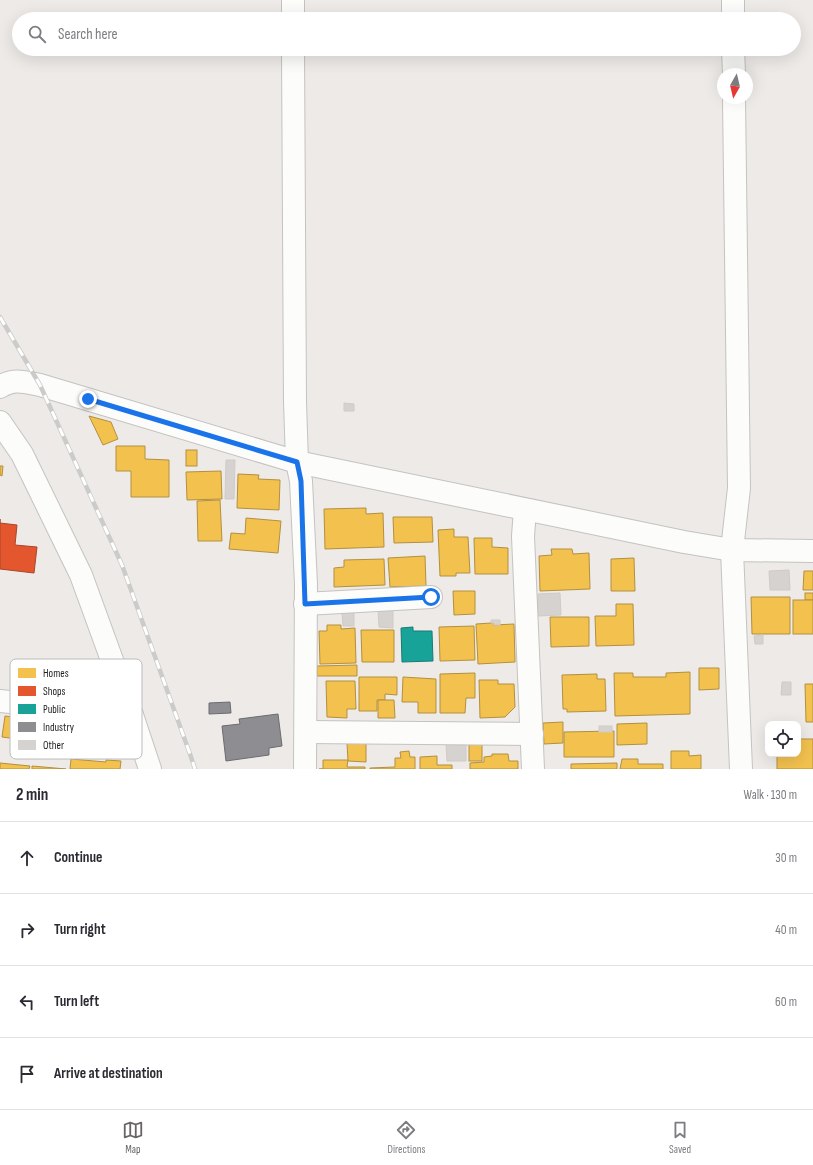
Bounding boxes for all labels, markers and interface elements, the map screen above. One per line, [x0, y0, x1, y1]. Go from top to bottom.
search box [12, 12, 801, 56]
icon: search [26, 23, 48, 45]
text: Search here [58, 25, 118, 44]
north arrow [717, 68, 753, 104]
route end [79, 390, 97, 408]
route start [422, 588, 440, 606]
legend [10, 659, 142, 759]
text: Homes [43, 667, 69, 680]
text: Shops [43, 685, 66, 698]
text: Public [43, 703, 66, 716]
text: Industry [43, 721, 75, 734]
map controls [765, 721, 801, 757]
button: locate [765, 721, 801, 757]
text: Other [43, 739, 64, 752]
text: 2 min [16, 785, 48, 805]
text: Walk · 130 m [744, 787, 797, 803]
icon: ahead [16, 847, 38, 869]
text: Continue [54, 848, 103, 867]
text: 30 m [775, 850, 797, 866]
icon: right [16, 919, 38, 941]
text: Turn right [54, 920, 106, 939]
text: 40 m [775, 922, 797, 938]
icon: left [16, 991, 38, 1013]
text: Turn left [54, 992, 99, 1011]
text: 60 m [775, 994, 797, 1010]
icon: arrive [16, 1063, 38, 1085]
text: Arrive at destination [54, 1064, 163, 1083]
tab: Map [122, 1119, 144, 1156]
tab: Directions [388, 1119, 425, 1156]
tab: Saved [669, 1119, 691, 1156]

